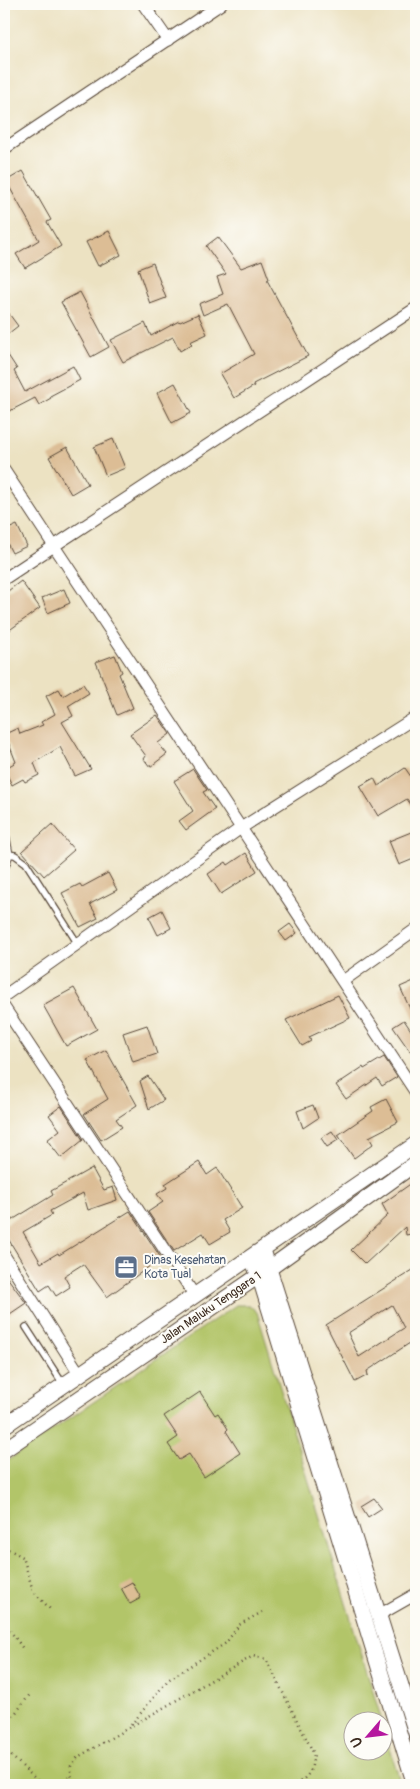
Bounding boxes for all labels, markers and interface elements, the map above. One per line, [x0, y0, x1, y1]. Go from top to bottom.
place label: Dinas Kesehatan Kota Tual [144, 1253, 226, 1282]
office icon: Dinas Kesehatan Kota Tual [113, 1254, 139, 1280]
street label: Jalan Maluku Tenggara 1 [158, 1269, 264, 1347]
north arrow [342, 1712, 392, 1762]
text: U [347, 1734, 367, 1750]

